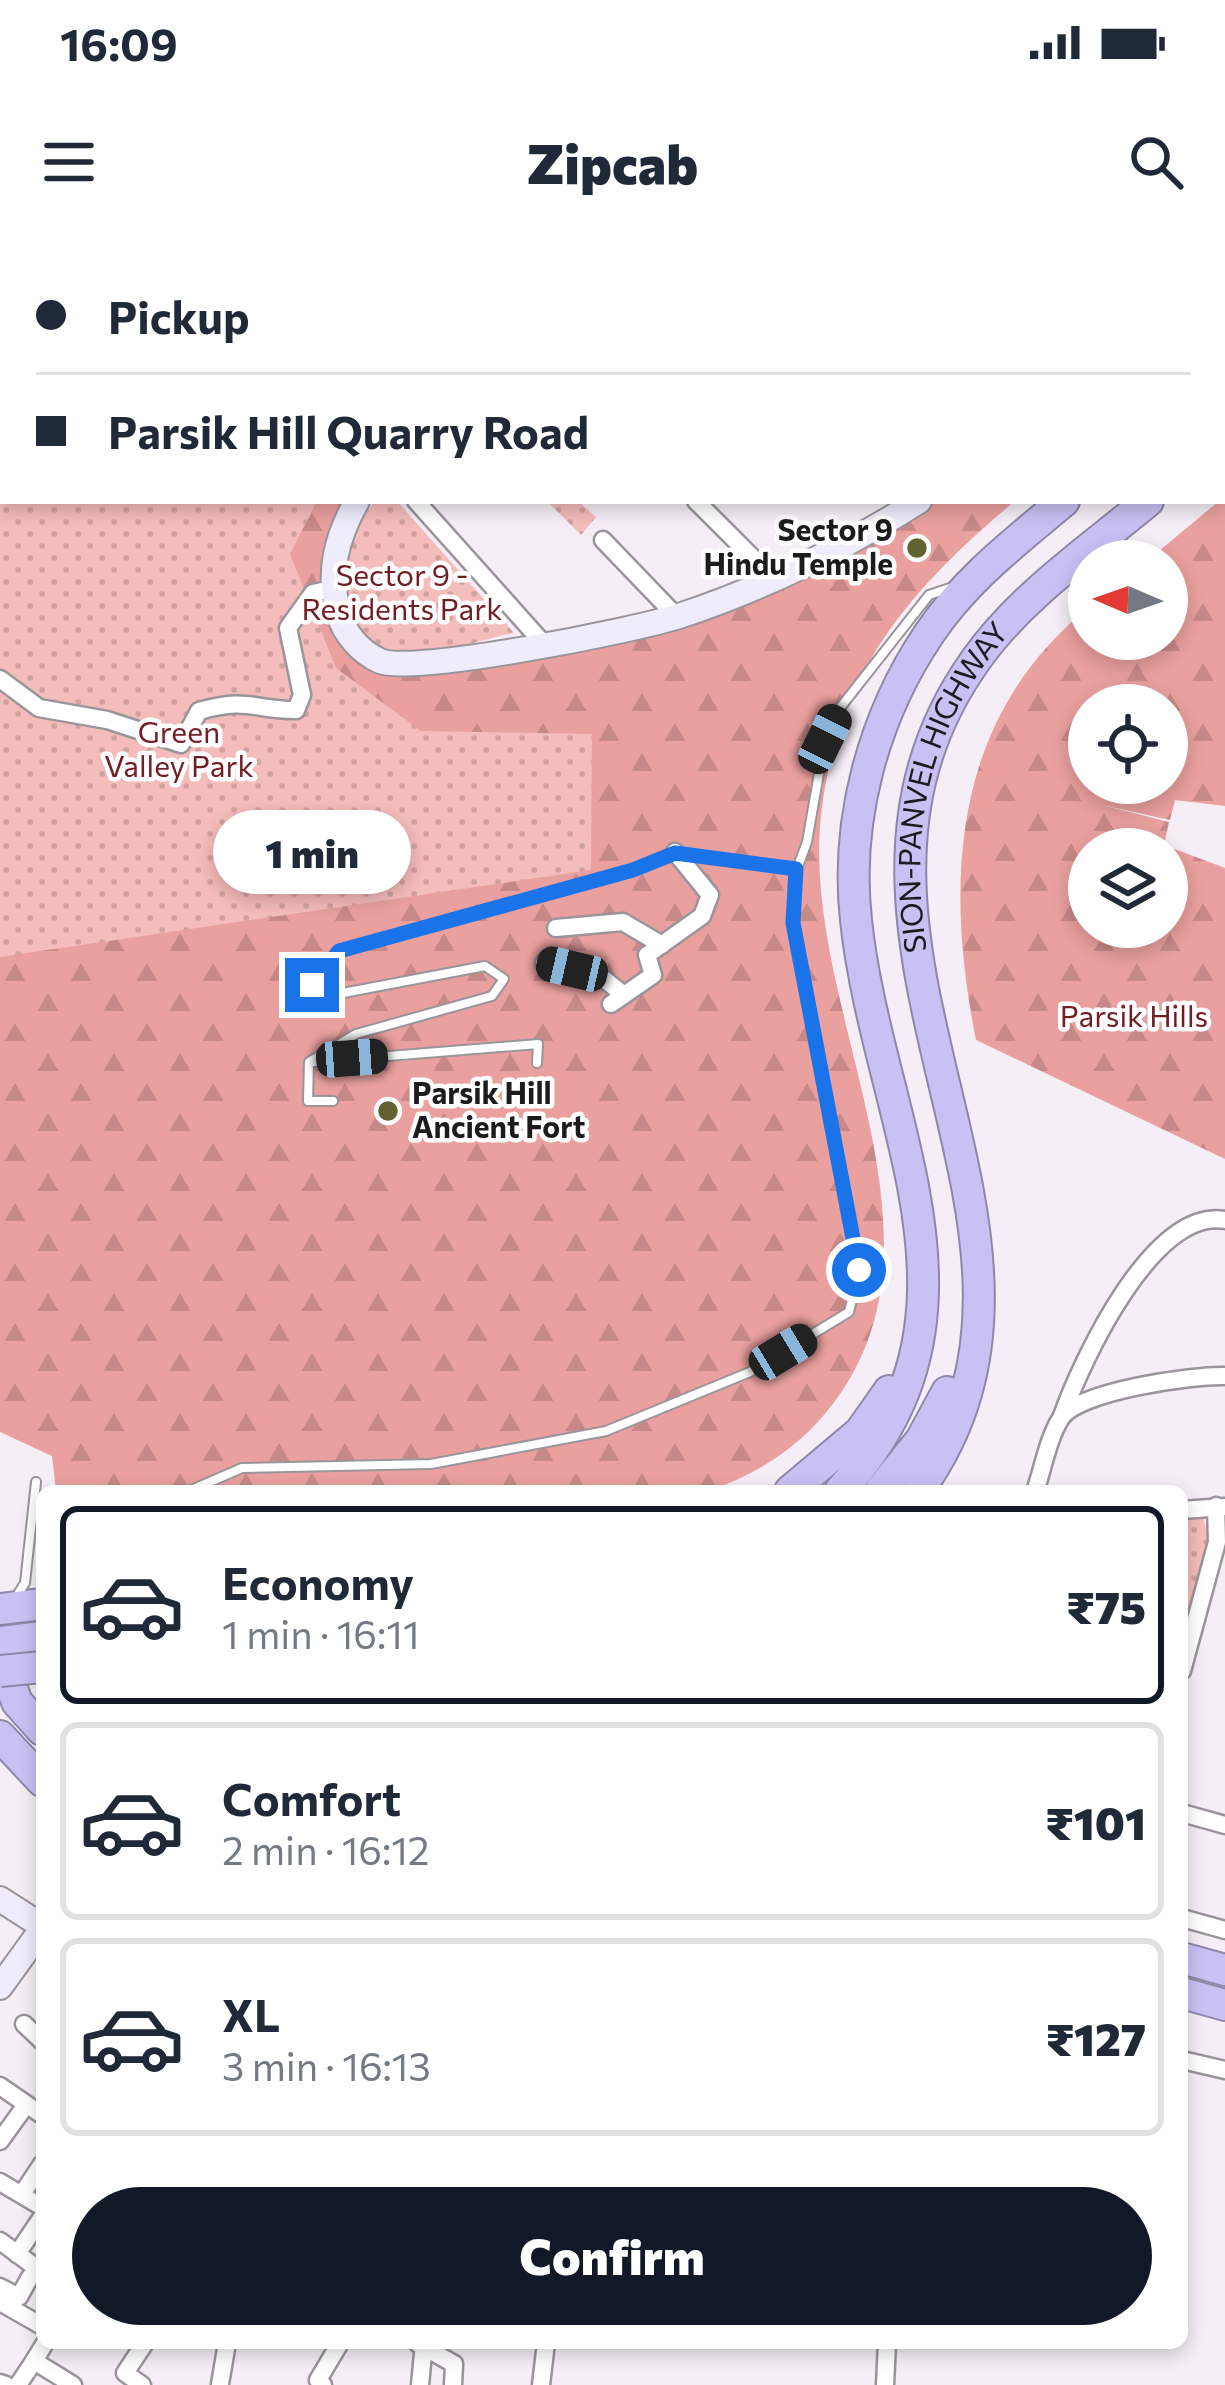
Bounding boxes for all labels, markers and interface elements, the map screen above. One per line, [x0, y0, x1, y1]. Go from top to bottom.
text: 16:09 [60, 15, 178, 70]
icon: menu [36, 129, 102, 195]
text: Zipcab [527, 129, 698, 195]
icon: search [1123, 129, 1189, 195]
text: Pickup [108, 288, 250, 343]
text: Parsik Hill Quarry Road [108, 403, 589, 458]
place label: Sector 9 Hindu Temple [704, 510, 893, 581]
marker: Sector 9 Hindu Temple [904, 535, 930, 561]
north arrow [1068, 540, 1188, 660]
map controls [1068, 540, 1188, 948]
park label: Sector 9 - Residents Park [301, 555, 503, 626]
street label: SION-PANVEL HIGHWAY [889, 613, 1014, 955]
button: locate [1068, 684, 1188, 804]
car [793, 699, 857, 779]
park label: Green Valley Park [104, 712, 254, 783]
callout: 1 min [213, 811, 411, 895]
text: 1 min [265, 828, 359, 876]
button: layers [1068, 828, 1188, 948]
car [533, 943, 611, 995]
route end [285, 958, 339, 1012]
park label: Parsik Hills [1060, 996, 1208, 1033]
car [315, 1038, 389, 1078]
place label: Parsik Hill Ancient Fort [412, 1073, 585, 1144]
marker: Parsik Hill Ancient Fort [375, 1098, 401, 1124]
route start [832, 1243, 886, 1297]
car [743, 1318, 823, 1386]
icon: car [78, 1551, 186, 1659]
text: Economy [222, 1554, 414, 1609]
text: ₹75 [1066, 1578, 1146, 1633]
text: 1 min · 16:11 [222, 1609, 420, 1657]
icon: car [78, 1767, 186, 1875]
text: Comfort [222, 1770, 401, 1825]
text: ₹101 [1045, 1794, 1146, 1849]
text: 2 min · 16:12 [222, 1825, 429, 1873]
icon: car [78, 1983, 186, 2091]
text: XL [222, 1986, 280, 2041]
text: ₹127 [1046, 2010, 1146, 2065]
text: 3 min · 16:13 [222, 2041, 431, 2089]
button: Confirm [72, 2187, 1152, 2325]

